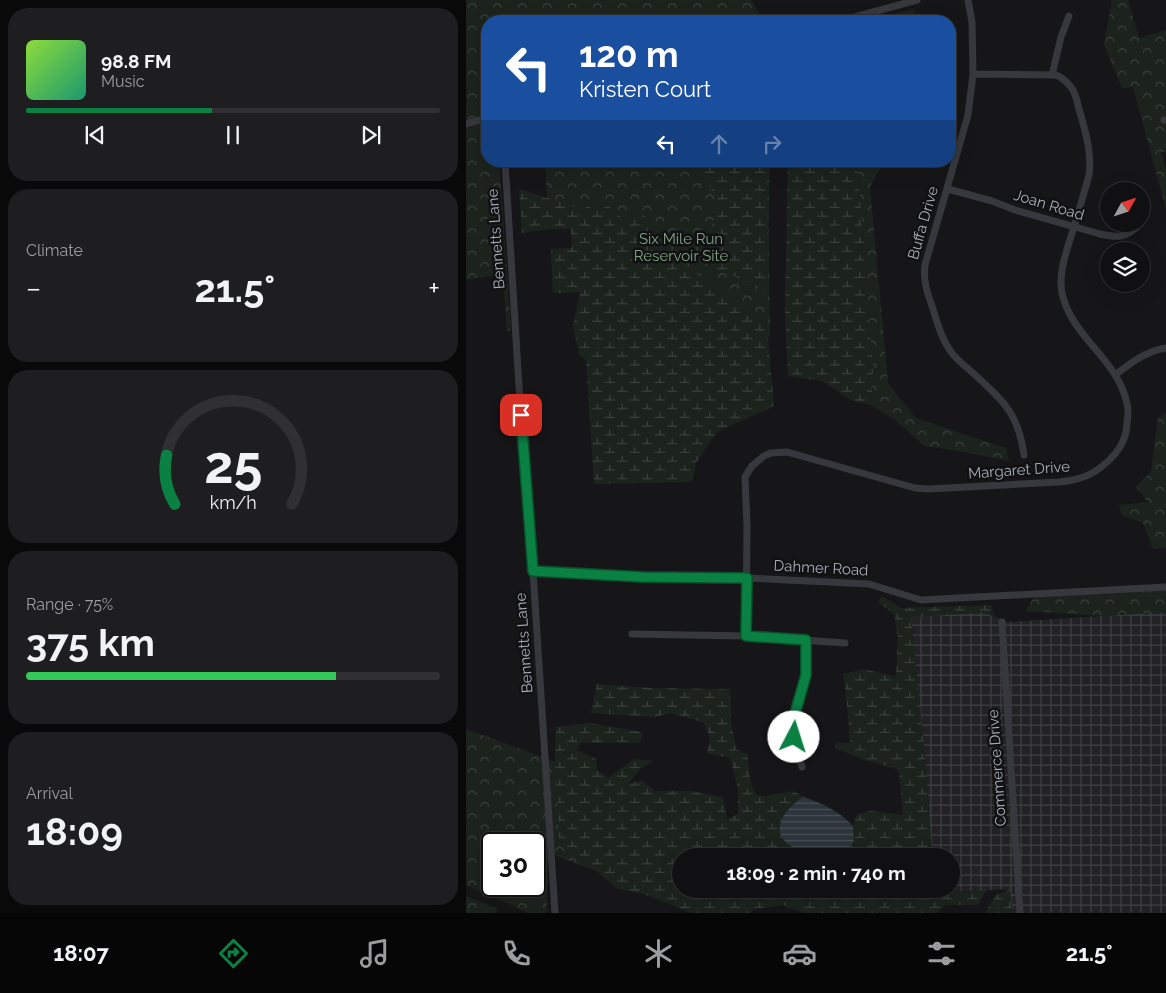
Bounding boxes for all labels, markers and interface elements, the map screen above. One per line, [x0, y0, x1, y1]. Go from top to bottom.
text: 120 m [579, 34, 679, 75]
icon: left [496, 35, 561, 100]
text: 98.8 FM [101, 50, 171, 72]
text: Music [101, 72, 145, 91]
text: Kristen Court [579, 76, 711, 102]
icon: previous [81, 121, 109, 149]
icon: pause [219, 121, 247, 149]
icon: next [357, 121, 385, 149]
icon: left [652, 130, 680, 158]
icon: ahead [705, 130, 733, 158]
icon: right [758, 130, 786, 158]
north arrow [1100, 182, 1150, 232]
map controls [1100, 182, 1150, 292]
street label: Buffa Drive [904, 184, 942, 262]
street label: Joan Road [1012, 186, 1086, 224]
street label: Bennetts Lane [483, 188, 508, 290]
park label: Six Mile Run Reservoir Site [634, 230, 728, 265]
text: Climate [26, 241, 83, 260]
button: layers [1100, 242, 1150, 292]
text: 21.5° [194, 266, 275, 311]
text: − [26, 272, 41, 305]
text: + [428, 272, 440, 305]
pin [500, 394, 542, 436]
icon: arrive [507, 401, 535, 429]
text: 25 [204, 434, 262, 495]
street label: Margaret Drive [967, 457, 1071, 483]
text: km/h [209, 492, 257, 513]
street label: Dahmer Road [773, 557, 869, 579]
street label: Bennetts Lane [511, 592, 536, 694]
text: Range · 75% [26, 595, 113, 614]
text: 375 km [26, 620, 155, 665]
street label: Commerce Drive [984, 709, 1010, 827]
position arrow [767, 710, 819, 762]
text: Arrival [26, 784, 73, 803]
text: 18:09 [26, 809, 123, 854]
speed limit sign: 30 [481, 832, 546, 897]
text: 18:09 · 2 min · 740 m [726, 862, 906, 884]
icon: directions [216, 936, 251, 971]
icon: music [357, 936, 392, 971]
icon: phone [499, 936, 534, 971]
icon: climate [641, 936, 676, 971]
icon: car [782, 936, 817, 971]
icon: filters [924, 936, 959, 971]
text: 18:07 [53, 940, 109, 966]
text: 21.5° [1066, 940, 1113, 966]

